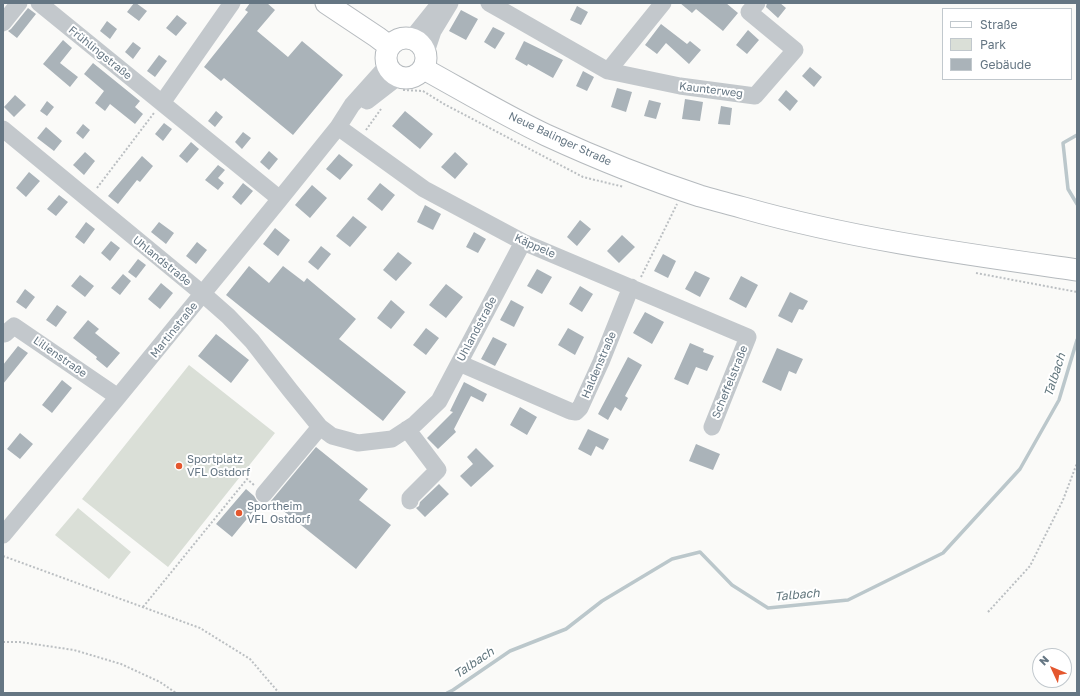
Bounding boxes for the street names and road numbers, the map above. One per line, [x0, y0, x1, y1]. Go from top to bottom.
street label: Frühlingstraße [66, 23, 134, 83]
street label: Kaunterweg [678, 80, 744, 100]
street label: Neue Balinger Straße [507, 109, 613, 169]
street label: Käppele [512, 231, 558, 261]
street label: Uhlandstraße [130, 233, 194, 289]
street label: Uhlandstraße [454, 294, 500, 364]
street label: Martinstraße [148, 300, 200, 360]
street label: Haldenstraße [579, 330, 619, 400]
street label: Lilienstraße [31, 334, 89, 380]
street label: Scheffelstraße [709, 344, 751, 420]

